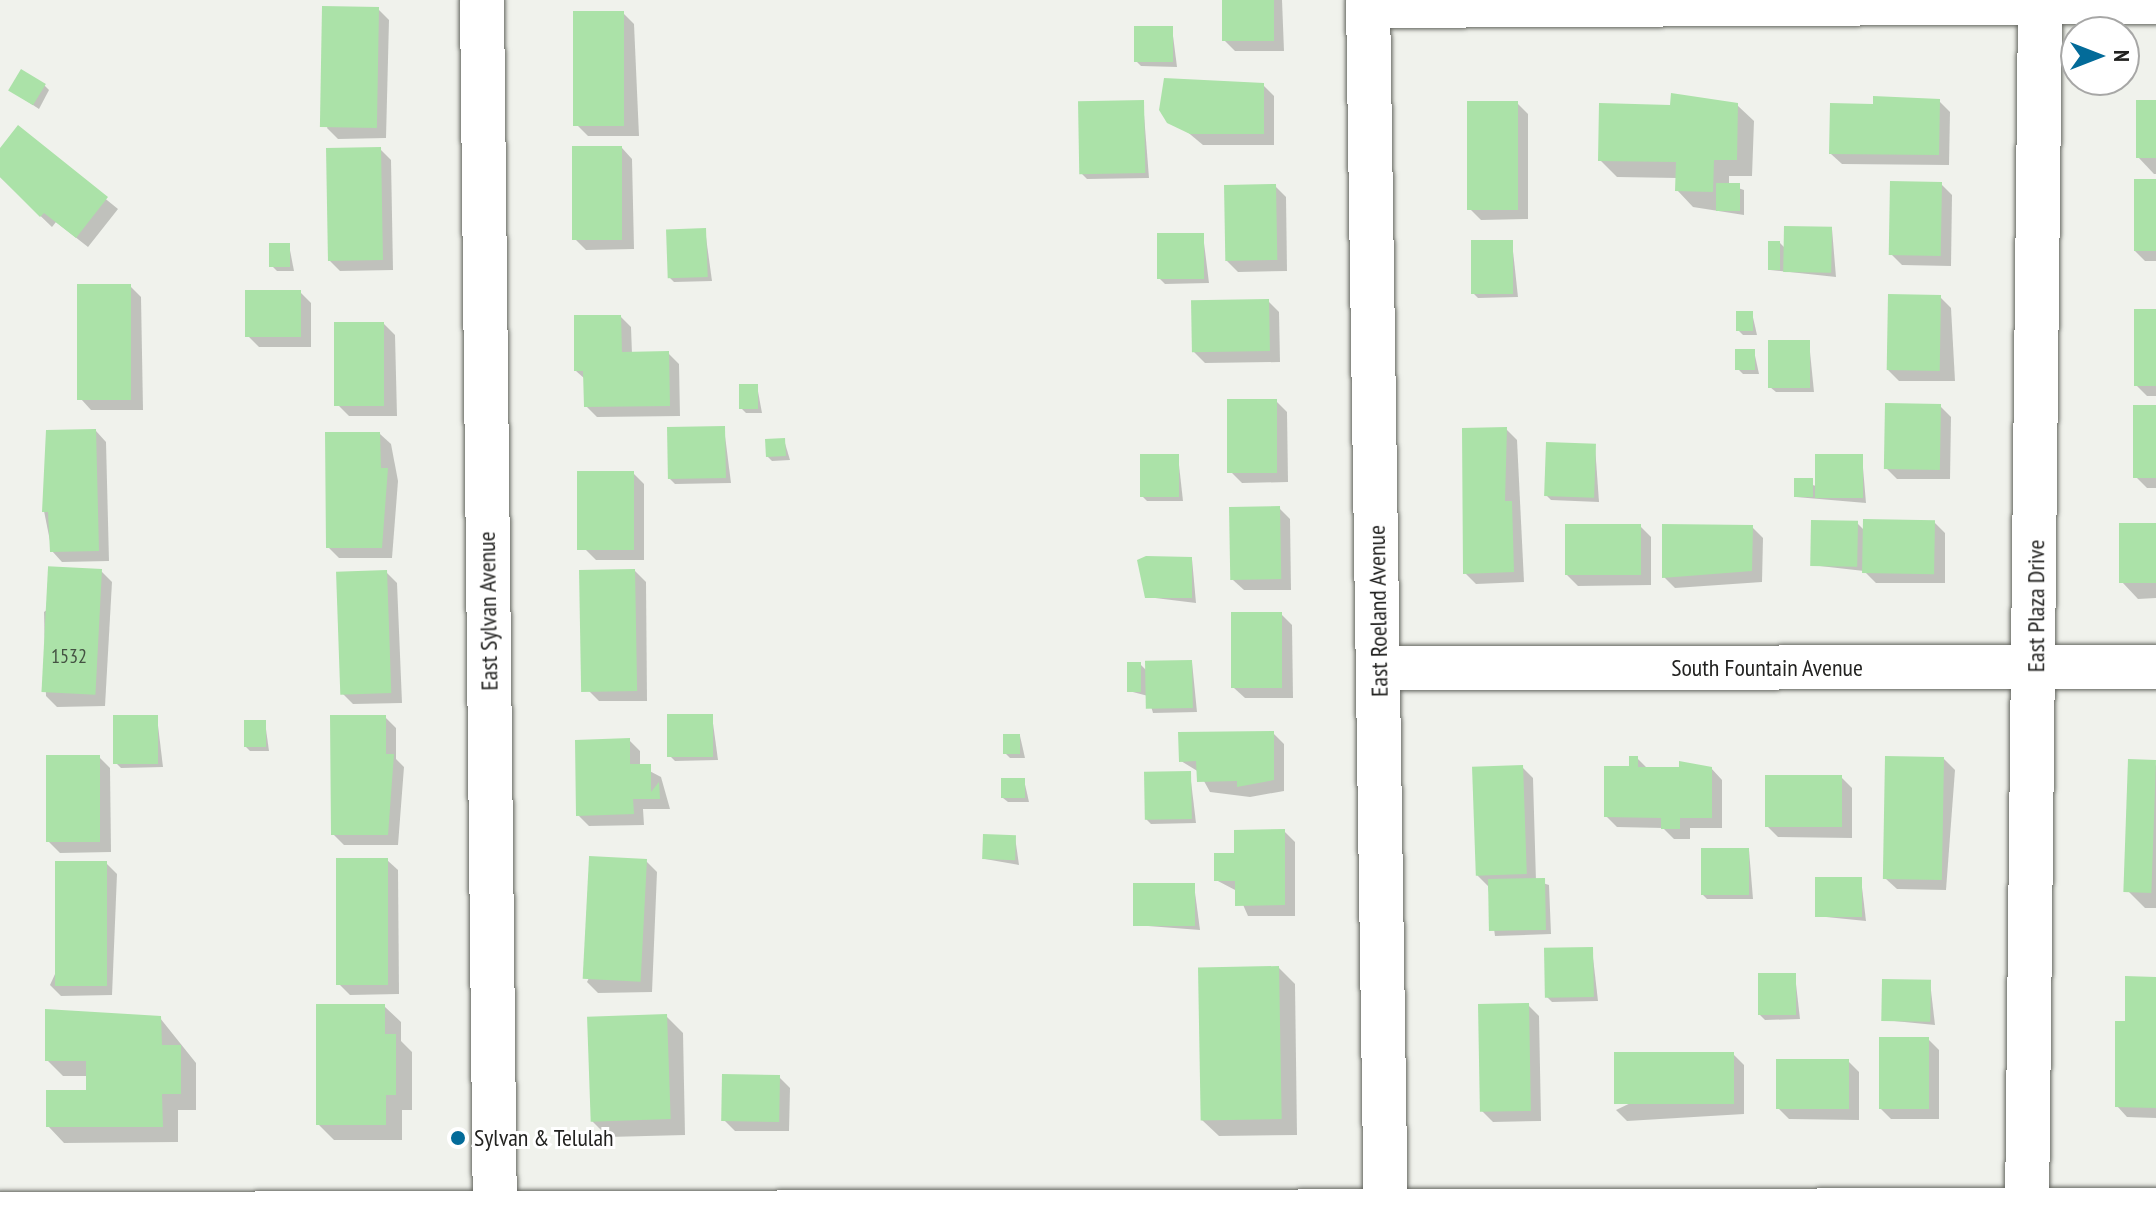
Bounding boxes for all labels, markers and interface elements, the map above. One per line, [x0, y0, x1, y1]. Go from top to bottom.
north arrow [2060, 16, 2140, 96]
text: N [2108, 50, 2136, 62]
street label: East Roeland Avenue [1362, 525, 1394, 697]
street label: East Sylvan Avenue [472, 531, 504, 691]
street label: East Plaza Drive [2022, 540, 2050, 672]
house number: 1532 [51, 644, 87, 668]
street label: South Fountain Avenue [1671, 654, 1863, 682]
place label: Sylvan & Telulah [474, 1124, 614, 1152]
marker: Sylvan & Telulah [449, 1129, 467, 1147]

